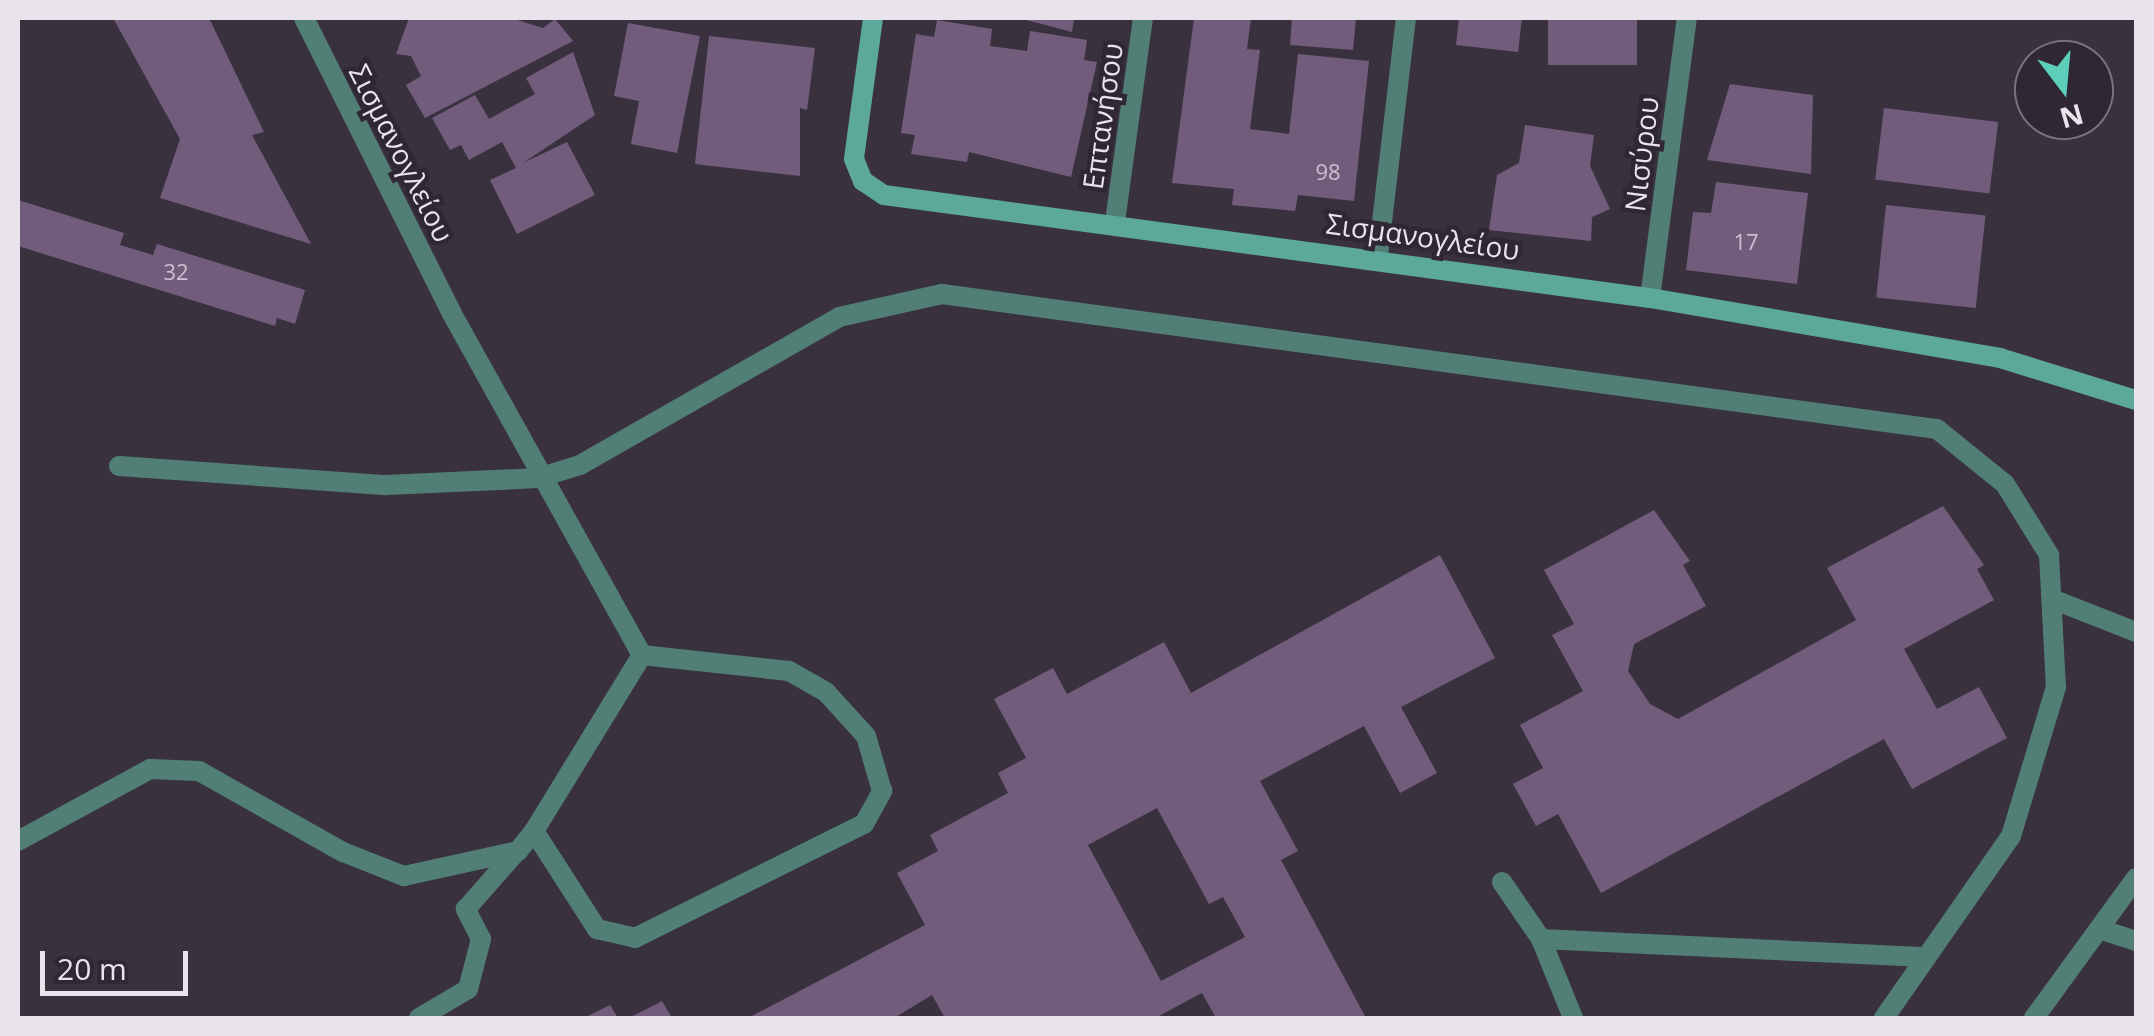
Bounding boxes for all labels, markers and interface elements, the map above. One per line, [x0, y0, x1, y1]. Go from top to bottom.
north arrow [2014, 40, 2114, 140]
street label: Επτανήσου [1075, 41, 1129, 191]
street label: Σισμανογλείου [343, 59, 461, 247]
street label: Νισύρου [1617, 95, 1665, 213]
text: N [2056, 96, 2088, 138]
house number: 98 [1315, 159, 1341, 185]
street label: Σισμανογλείου [1324, 206, 1522, 266]
house number: 17 [1733, 229, 1759, 255]
house number: 32 [163, 259, 189, 285]
scale bar [45, 931, 192, 993]
text: 20 m [57, 948, 127, 989]

